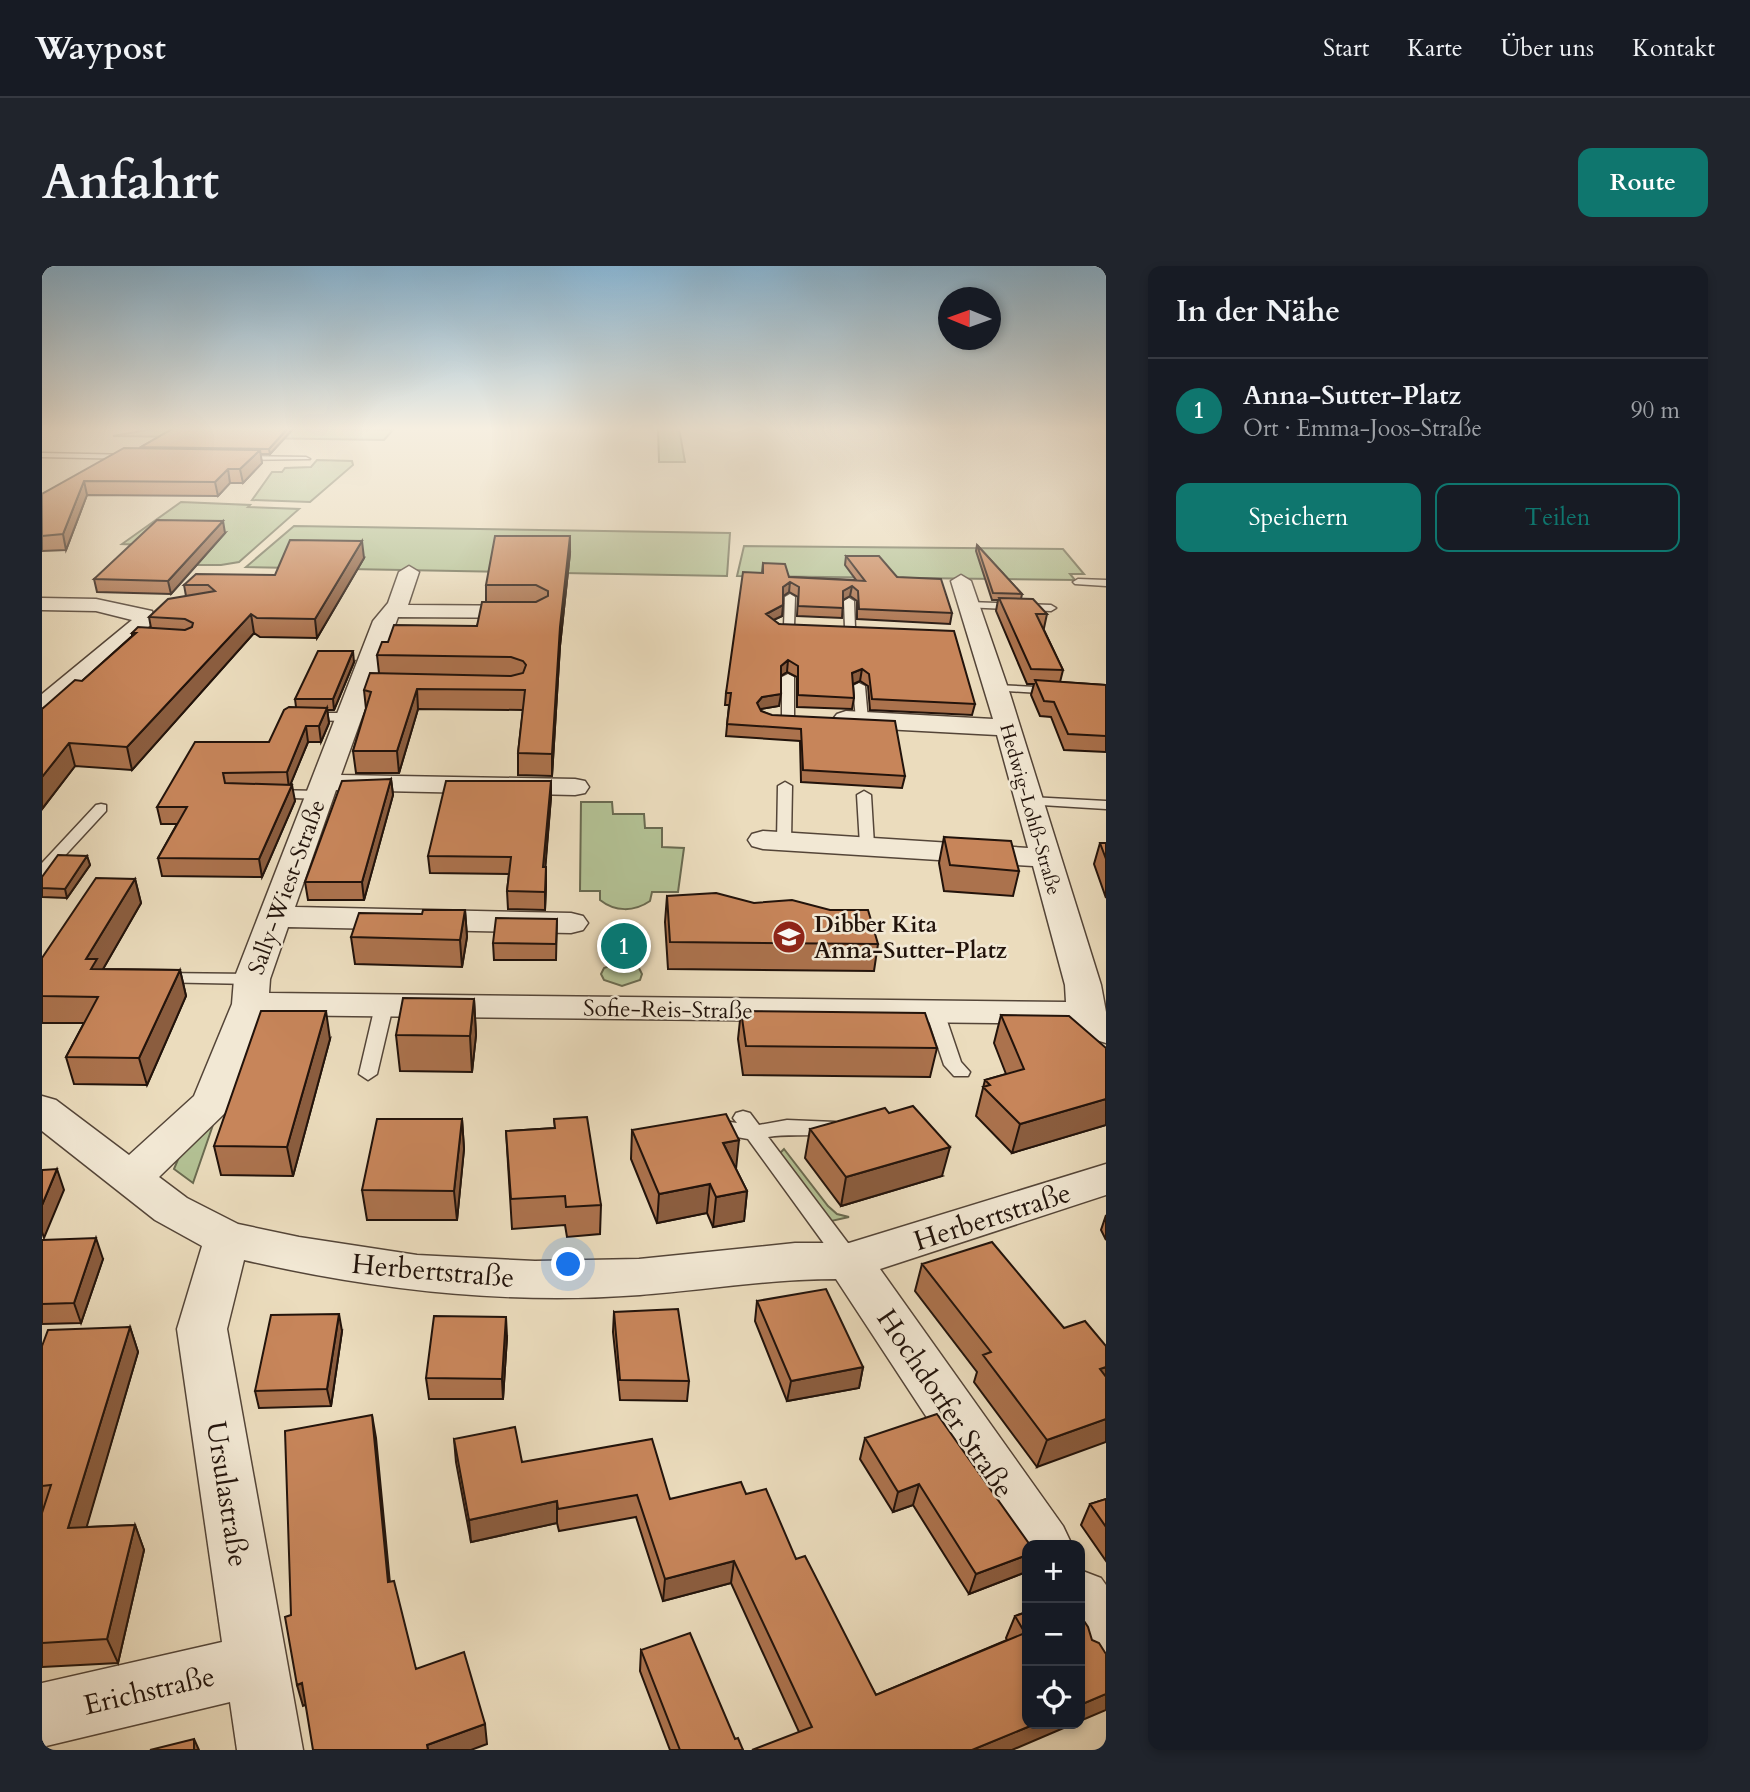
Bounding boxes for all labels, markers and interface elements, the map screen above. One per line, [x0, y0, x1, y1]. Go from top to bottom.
text: Waypost [35, 26, 166, 71]
text: Start [1323, 32, 1369, 65]
text: Karte [1407, 32, 1463, 65]
text: Über uns [1501, 32, 1594, 65]
text: Kontakt [1632, 32, 1715, 65]
button: Route [1578, 148, 1708, 217]
text: Anfahrt [42, 149, 219, 216]
north arrow [938, 287, 1001, 350]
text: In der Nähe [1176, 291, 1340, 332]
text: Anna-Sutter-Platz [1243, 378, 1461, 413]
text: 1 [1193, 395, 1205, 426]
text: 90 m [1631, 395, 1680, 426]
text: Ort · Emma-Joos-Straße [1243, 413, 1482, 444]
button: Speichern [1176, 483, 1421, 552]
button: Teilen [1435, 483, 1680, 552]
street label: Hedwig-Lohß-Straße [993, 721, 1067, 898]
street label: Sally-Wiest-Straße [240, 795, 333, 979]
place label: Dibber Kita Anna-Sutter-Platz [814, 909, 1007, 966]
school or university icon: Dibber Kita Anna-Sutter-Platz [770, 918, 808, 956]
pin: 1 [601, 920, 647, 972]
street label: Sofie-Reis-Straße [583, 993, 753, 1026]
street label: Herbertstraße [909, 1174, 1076, 1260]
street label: Herbertstraße [350, 1245, 516, 1297]
your location [551, 1247, 585, 1281]
street label: Hochdorfer Straße [868, 1302, 1023, 1506]
street label: Ursulastraße [197, 1419, 257, 1570]
map controls [1022, 1540, 1085, 1729]
button: + [1022, 1540, 1085, 1603]
button: − [1022, 1603, 1085, 1666]
street label: Erichstraße [80, 1657, 219, 1724]
button: locate [1022, 1666, 1085, 1729]

